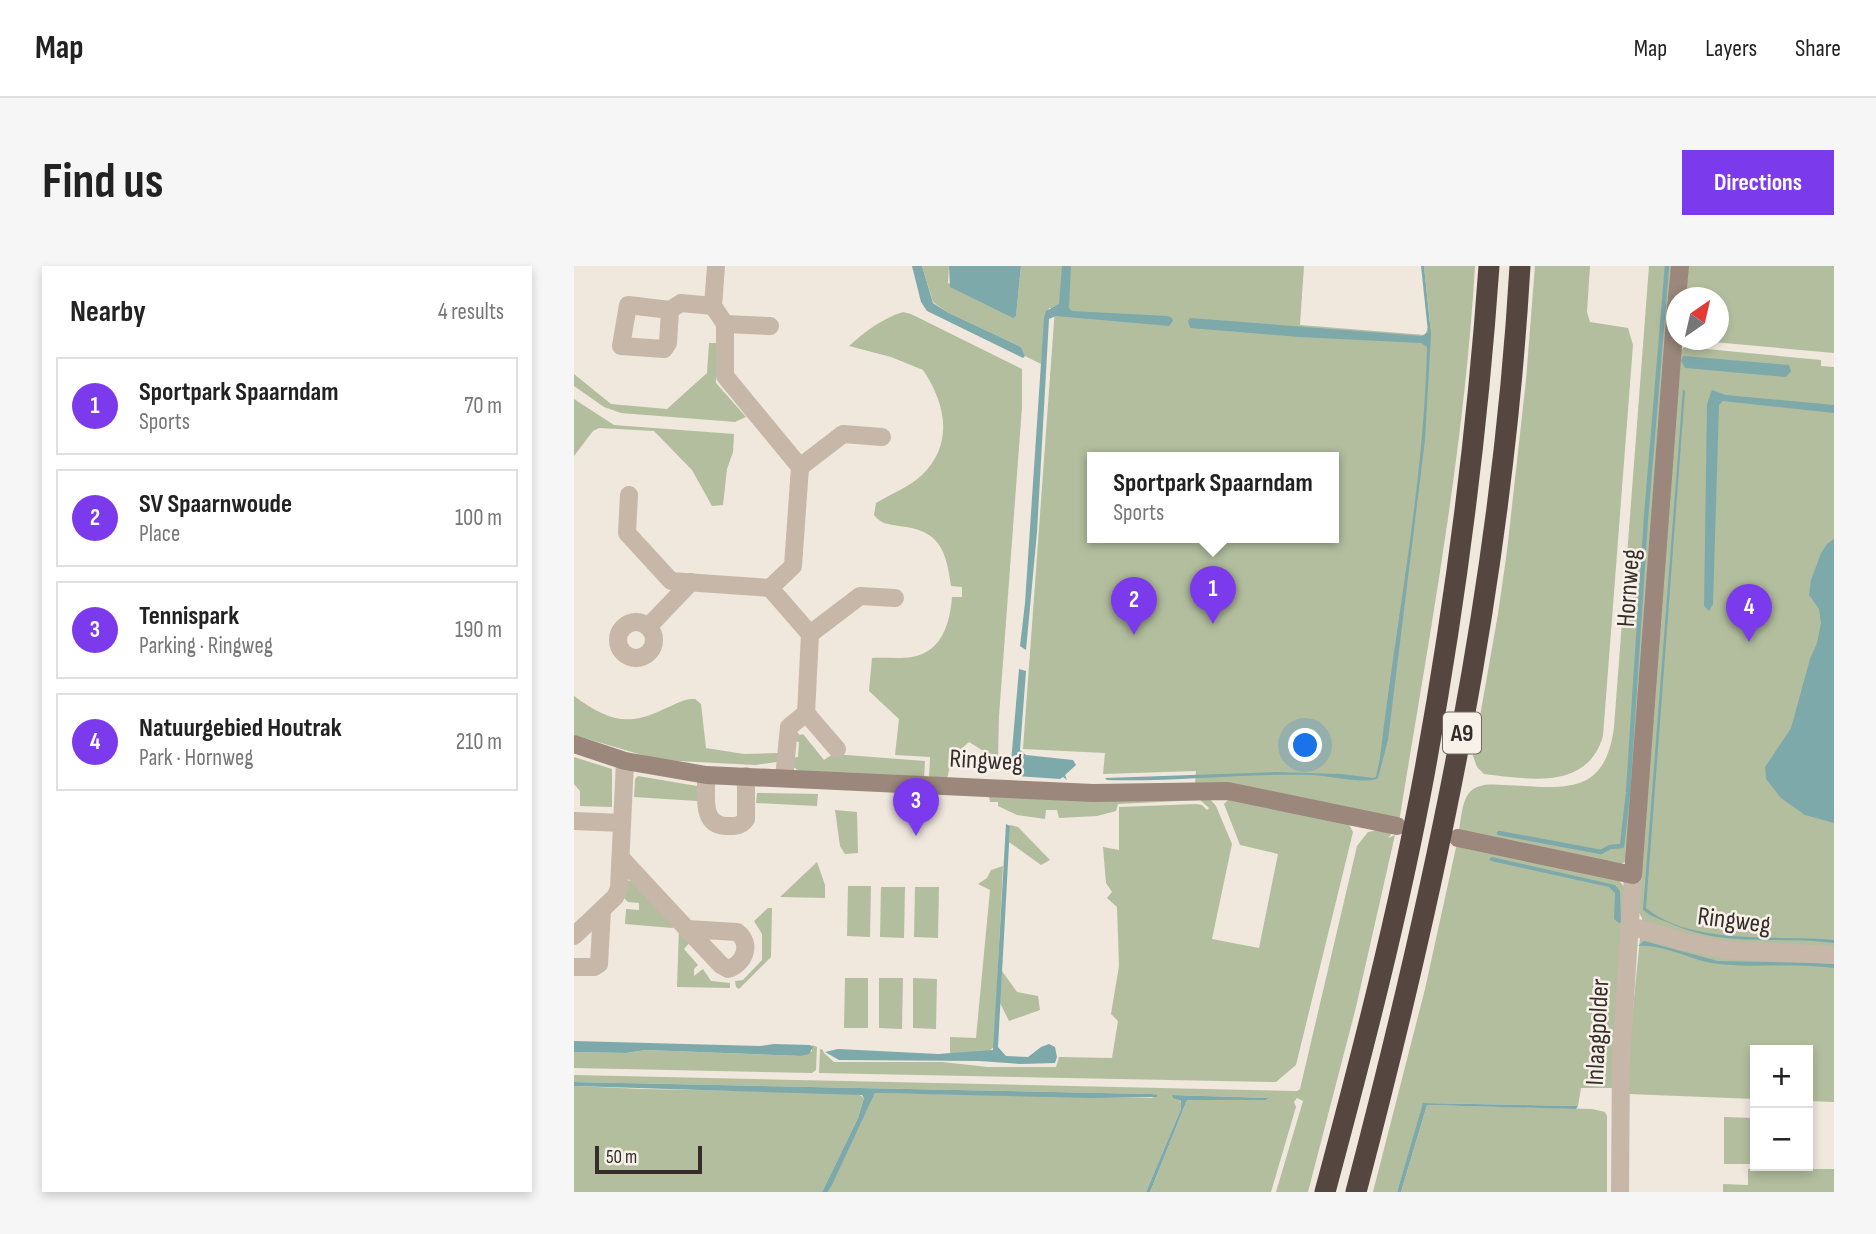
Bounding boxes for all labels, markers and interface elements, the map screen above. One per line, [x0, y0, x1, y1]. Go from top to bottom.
text: Map [35, 28, 84, 68]
text: Map [1634, 34, 1667, 63]
text: Layers [1705, 34, 1757, 63]
text: Share [1795, 34, 1841, 63]
button: Directions [1682, 150, 1834, 215]
text: Find us [42, 153, 164, 212]
north arrow [1666, 287, 1729, 350]
text: Nearby [70, 294, 146, 330]
text: 4 results [438, 298, 504, 326]
text: Sportpark Spaarndam [139, 377, 338, 408]
text: 1 [90, 392, 100, 420]
text: 70 m [464, 392, 502, 420]
text: Sports [139, 408, 190, 436]
popup [1087, 452, 1339, 543]
text: Sportpark Spaarndam [1113, 468, 1313, 499]
text: SV Spaarnwoude [139, 489, 292, 520]
text: Sports [1113, 499, 1164, 527]
text: 2 [90, 504, 100, 532]
text: 100 m [455, 504, 502, 532]
text: Place [139, 520, 180, 548]
street label: Hornweg [1611, 548, 1647, 628]
pin: 1 [1190, 566, 1236, 624]
pin: 2 [1111, 577, 1157, 635]
pin: 4 [1726, 584, 1772, 642]
text: Tennispark [139, 601, 239, 632]
text: 3 [90, 616, 100, 644]
text: 190 m [455, 616, 502, 644]
text: Parking · Ringweg [139, 632, 273, 660]
road number: A9 [1443, 712, 1481, 754]
text: Natuurgebied Houtrak [139, 713, 342, 744]
text: 4 [90, 728, 100, 756]
text: 210 m [456, 728, 502, 756]
your location [1288, 728, 1322, 762]
text: Park · Hornweg [139, 744, 253, 772]
street label: Ringweg [949, 744, 1023, 778]
pin: 3 [893, 778, 939, 836]
street label: Ringweg [1696, 901, 1772, 941]
street label: Inlaagpolder [1580, 977, 1616, 1086]
map controls [1750, 1045, 1813, 1171]
button: + [1750, 1045, 1813, 1108]
button: − [1750, 1108, 1813, 1171]
scale bar [595, 1143, 702, 1175]
text: 50 m [606, 1146, 637, 1169]

